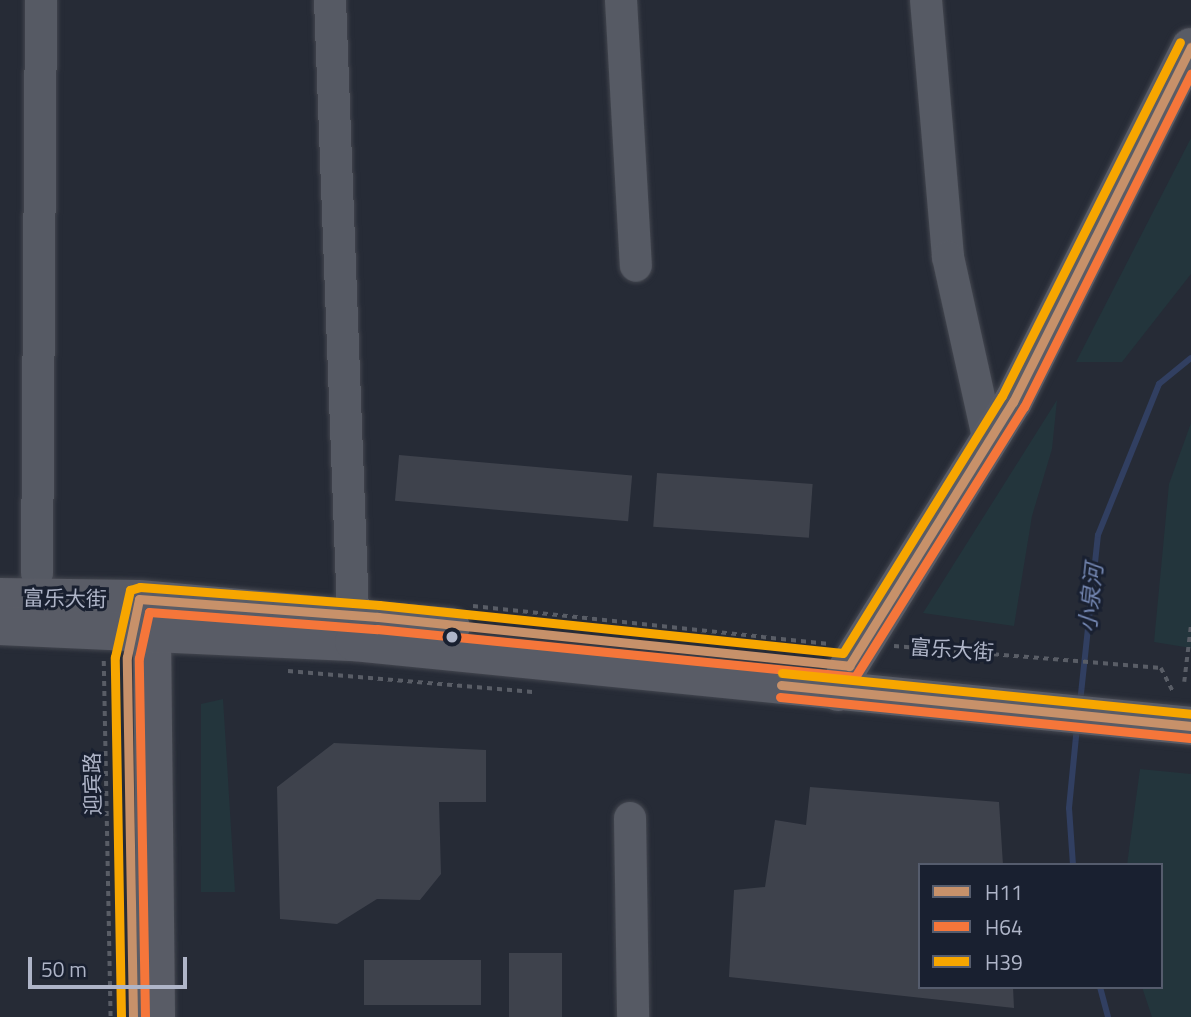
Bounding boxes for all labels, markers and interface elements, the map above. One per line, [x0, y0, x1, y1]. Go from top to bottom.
water label: 小泉河 [1074, 562, 1108, 634]
street label: 富乐大街 [23, 585, 107, 611]
unlabelled marker [445, 630, 459, 644]
street label: 富乐大街 [909, 634, 995, 664]
street label: 迎宾路 [79, 752, 105, 816]
legend [918, 863, 1163, 989]
text: H11 [985, 876, 1023, 908]
text: H64 [985, 911, 1023, 943]
scale bar [32, 944, 191, 988]
text: H39 [985, 946, 1023, 978]
text: 50 m [41, 953, 87, 985]

